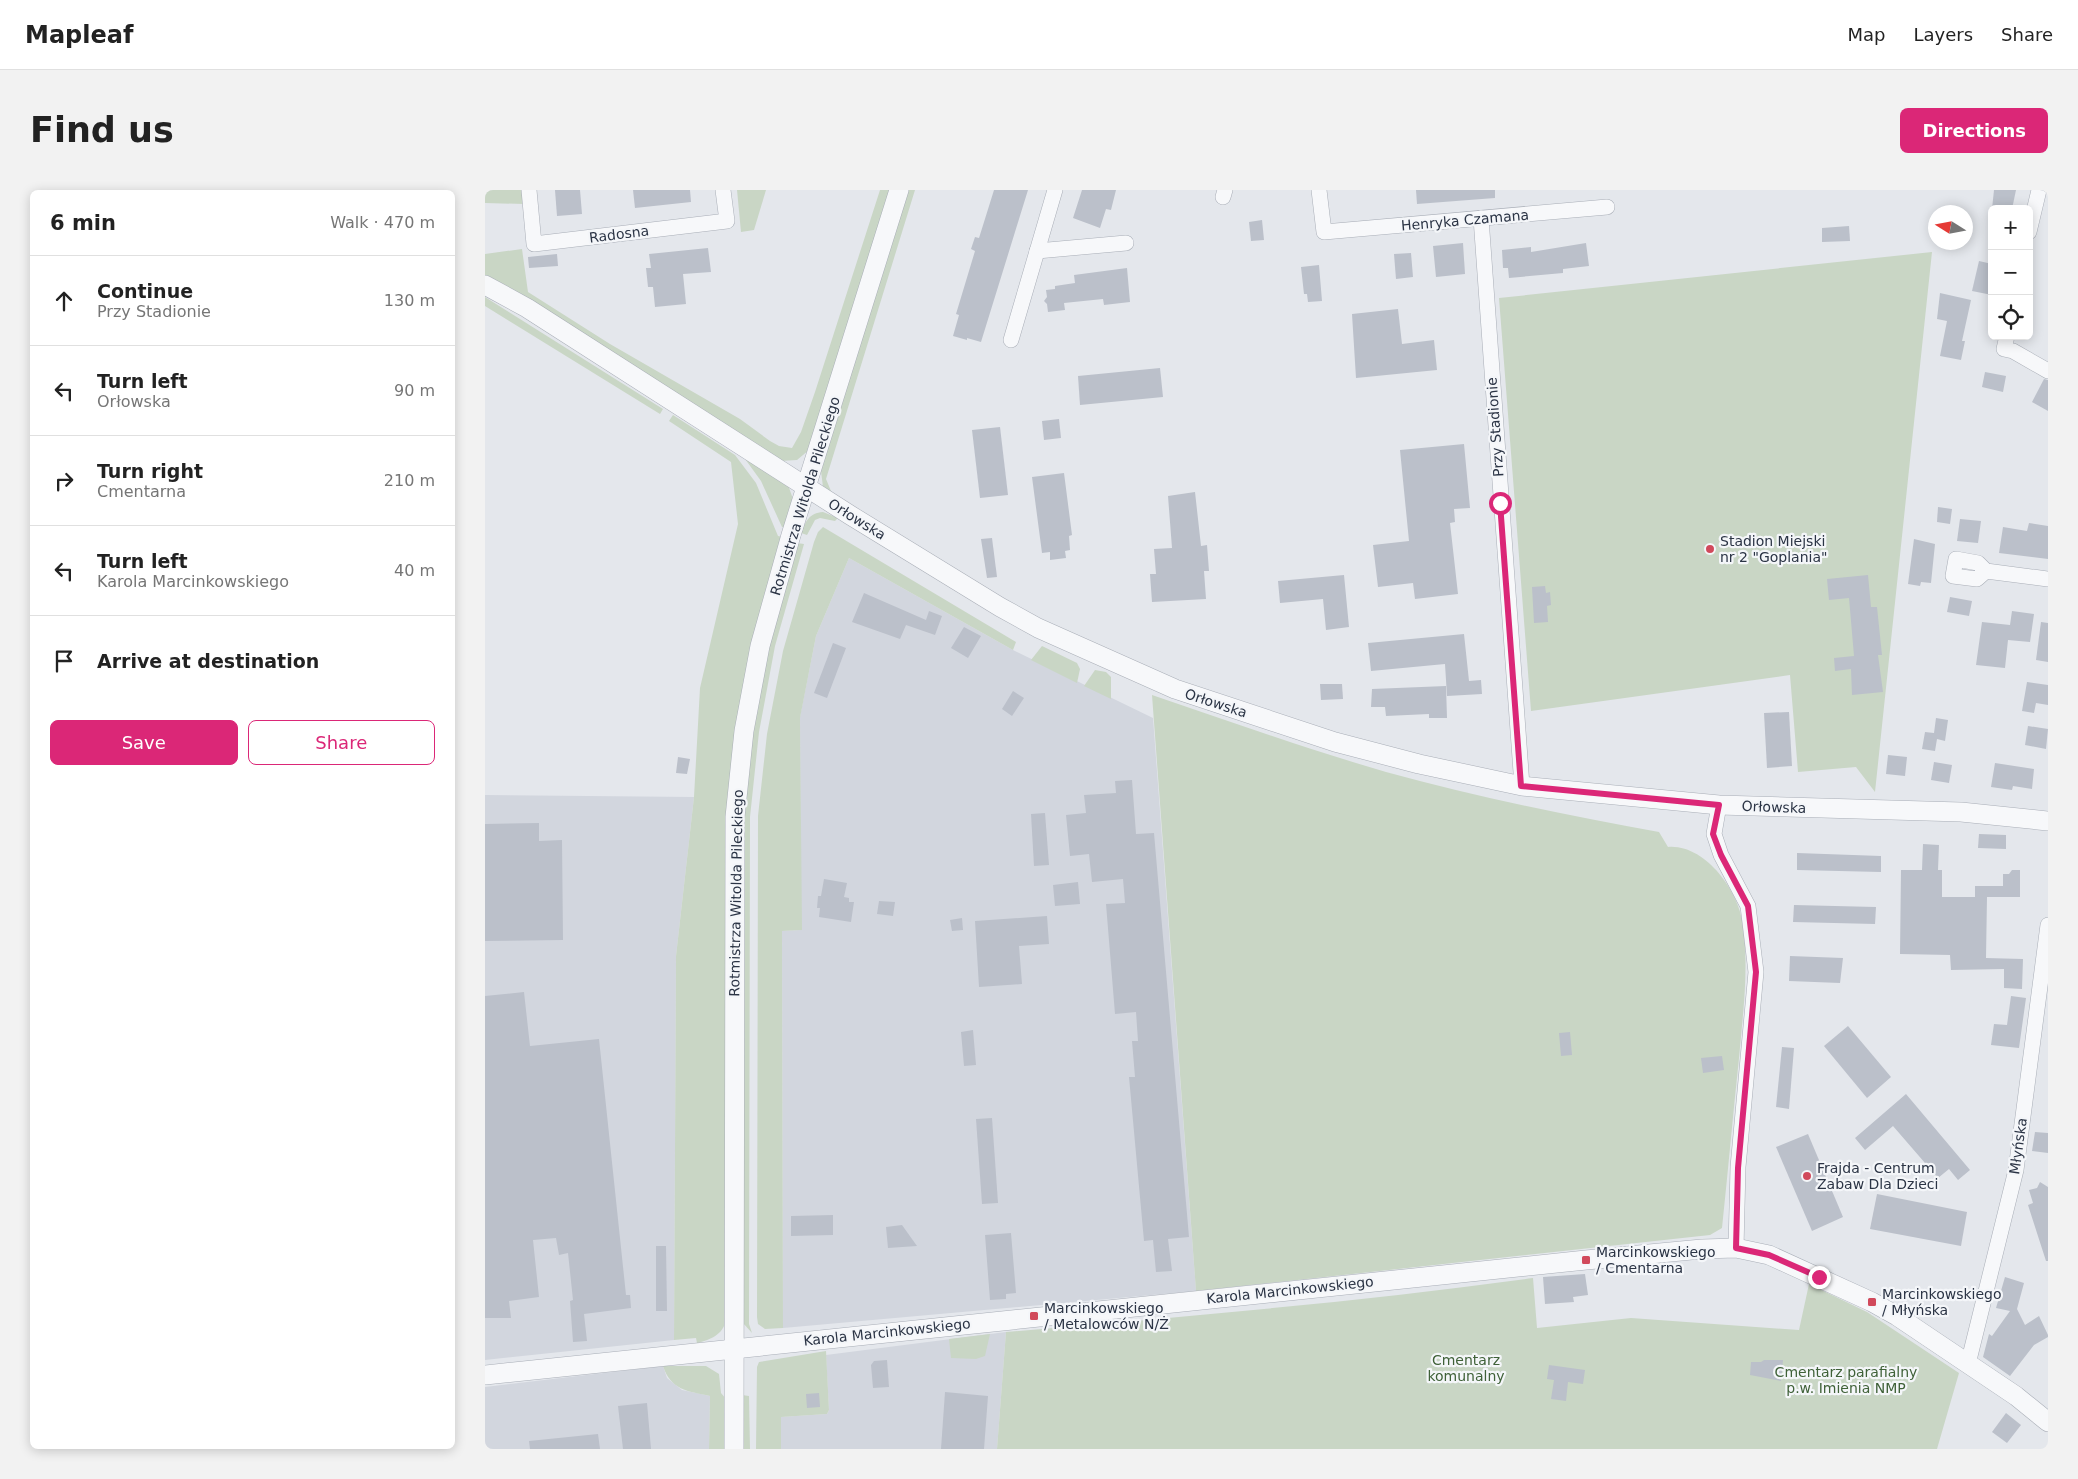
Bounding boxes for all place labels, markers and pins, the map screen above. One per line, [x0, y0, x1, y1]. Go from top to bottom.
place label: Stadion Miejski nr 2 "Goplania" [1720, 533, 1827, 565]
marker: Stadion Miejski nr 2 "Goplania" [1704, 543, 1716, 555]
place label: Frajda - Centrum Zabaw Dla Dzieci [1817, 1160, 1938, 1192]
marker: Frajda - Centrum Zabaw Dla Dzieci [1801, 1170, 1813, 1182]
place label: Marcinkowskiego / Cmentarna [1596, 1244, 1716, 1276]
marker: Marcinkowskiego / Cmentarna [1580, 1254, 1592, 1266]
place label: Marcinkowskiego / Młyńska [1882, 1286, 2002, 1318]
marker: Marcinkowskiego / Młyńska [1866, 1296, 1878, 1308]
place label: Marcinkowskiego / Metalowców N/Ż [1044, 1300, 1169, 1332]
marker: Marcinkowskiego / Metalowców N/Ż [1028, 1310, 1040, 1322]

